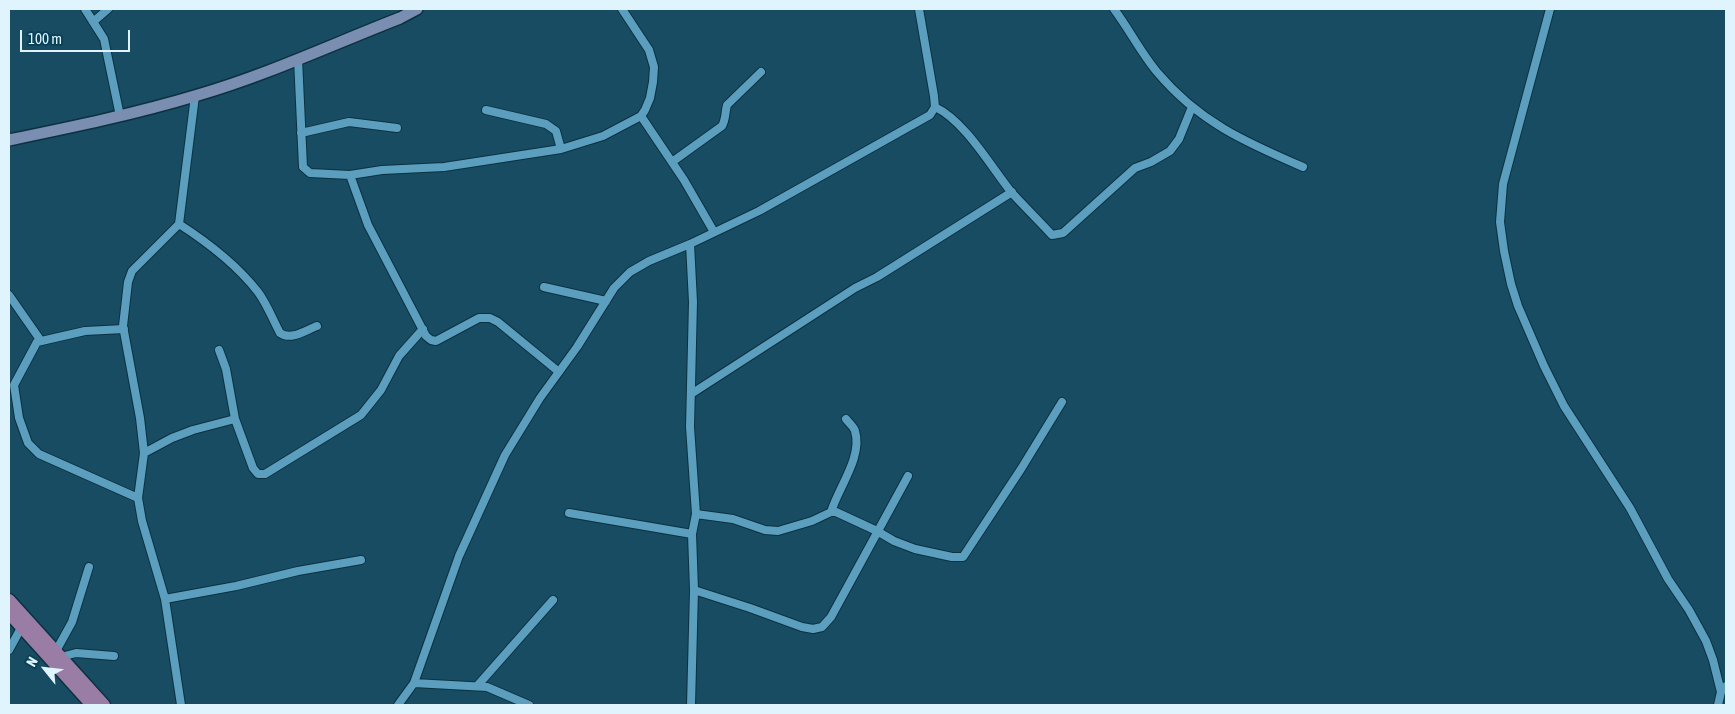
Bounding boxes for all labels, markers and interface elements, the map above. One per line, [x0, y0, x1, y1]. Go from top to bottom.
scale bar [22, 20, 132, 52]
text: 100 m [28, 30, 62, 47]
north arrow [20, 644, 70, 694]
text: N [23, 654, 41, 669]

